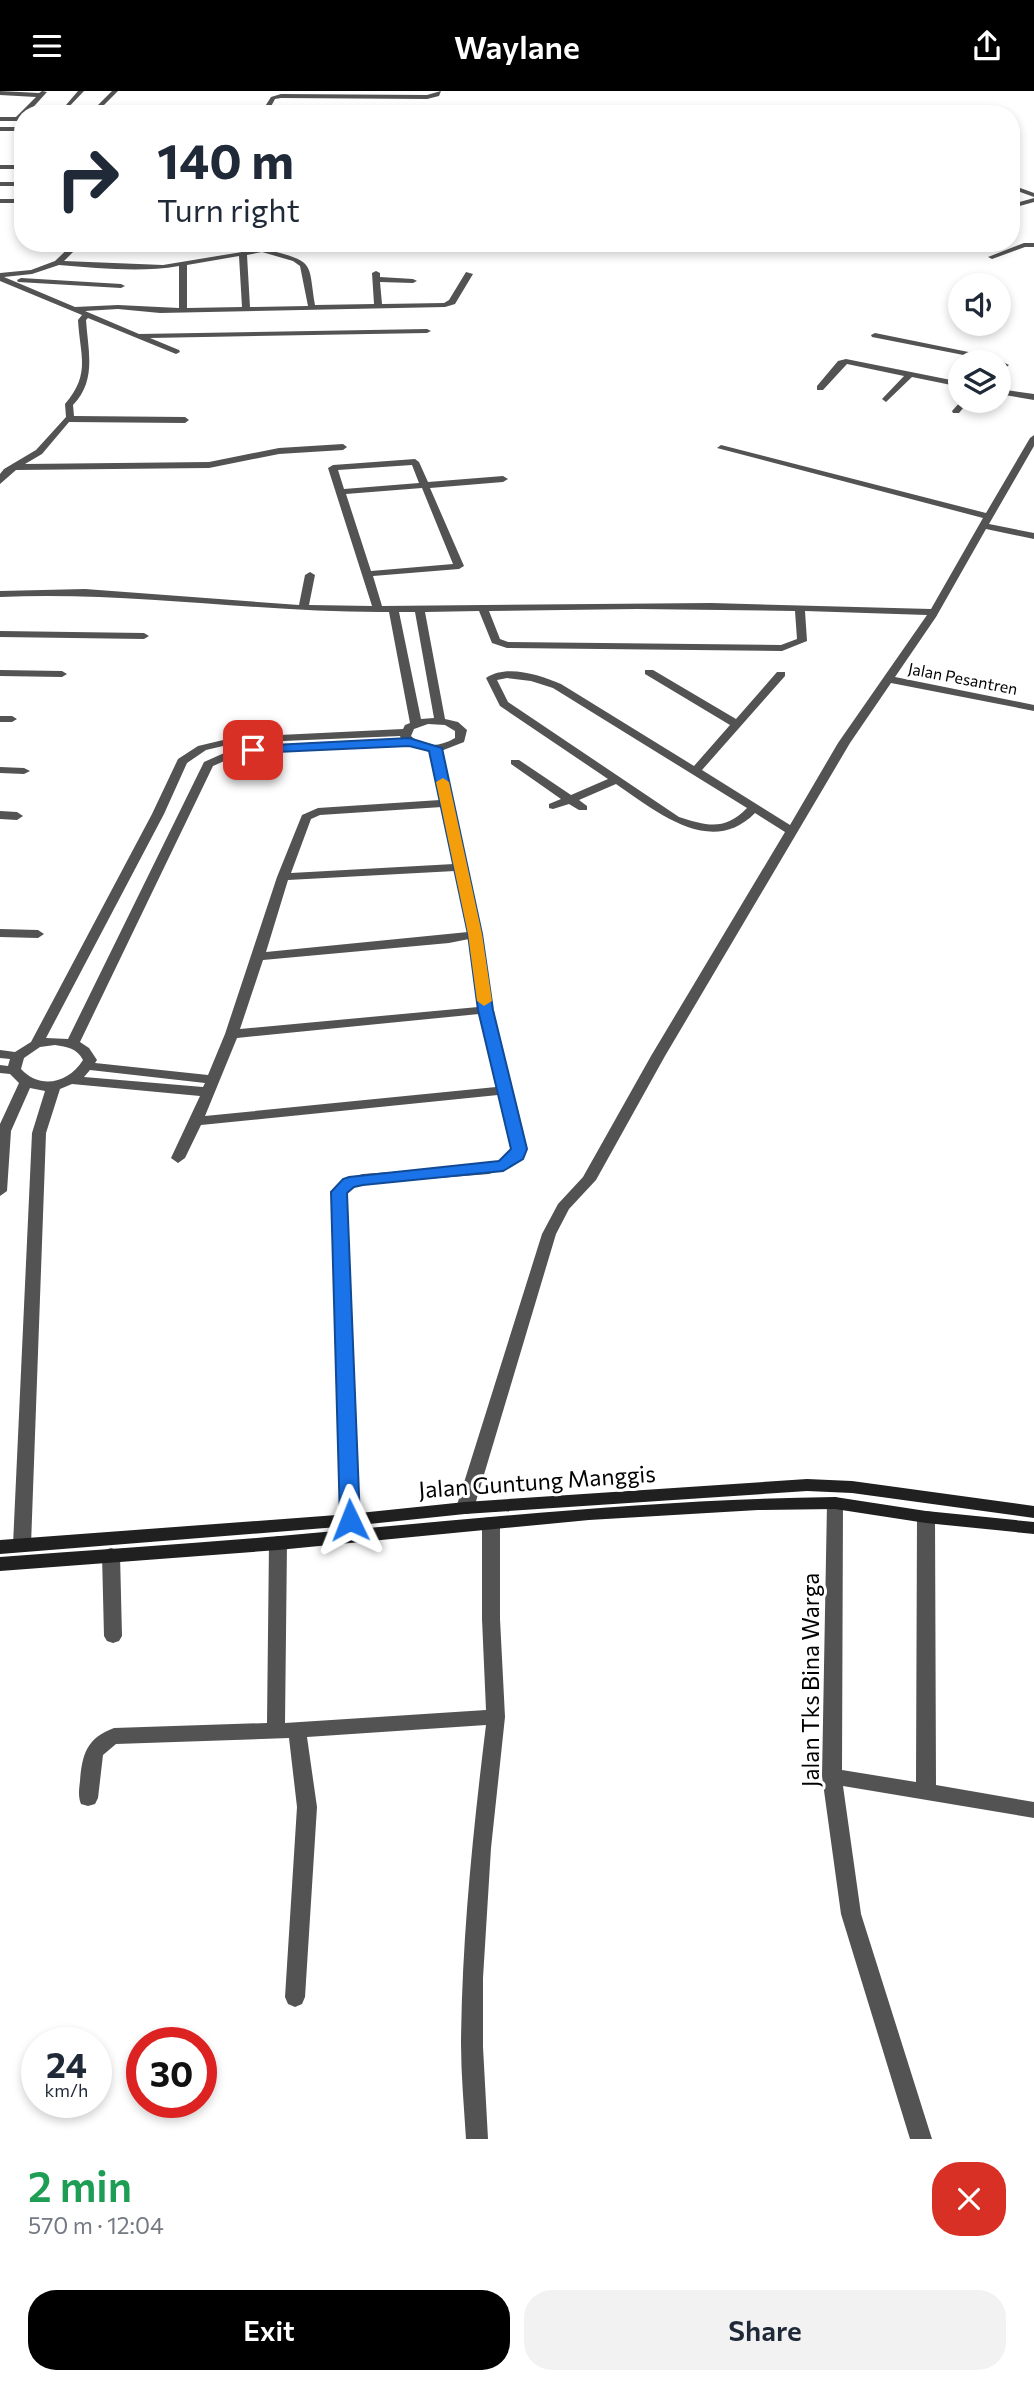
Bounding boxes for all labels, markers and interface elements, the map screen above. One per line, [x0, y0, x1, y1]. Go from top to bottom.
text: Waylane [454, 26, 580, 66]
icon: menu [28, 27, 66, 65]
icon: share [968, 27, 1006, 65]
text: 140 m [157, 129, 294, 189]
icon: right [42, 133, 133, 224]
text: Turn right [157, 189, 300, 229]
map controls [948, 273, 1011, 413]
button: sound [948, 273, 1011, 336]
button: layers [948, 350, 1011, 413]
street label: Jalan Pesantren [907, 658, 1019, 698]
pin [223, 720, 283, 780]
icon: arrive [234, 731, 272, 769]
street label: Jalan Guntung Manggis [417, 1459, 657, 1503]
position arrow [313, 1483, 387, 1557]
street label: Jalan Tks Bina Warga [796, 1573, 824, 1787]
speed limit sign: 30 [126, 2027, 217, 2118]
text: 24 [46, 2042, 87, 2085]
text: km/h [45, 2079, 88, 2101]
text: 2 min [28, 2159, 132, 2211]
button: close [932, 2162, 1006, 2236]
text: 570 m · 12:04 [28, 2211, 164, 2239]
button: Exit [28, 2290, 510, 2370]
button: Share [524, 2290, 1006, 2370]

